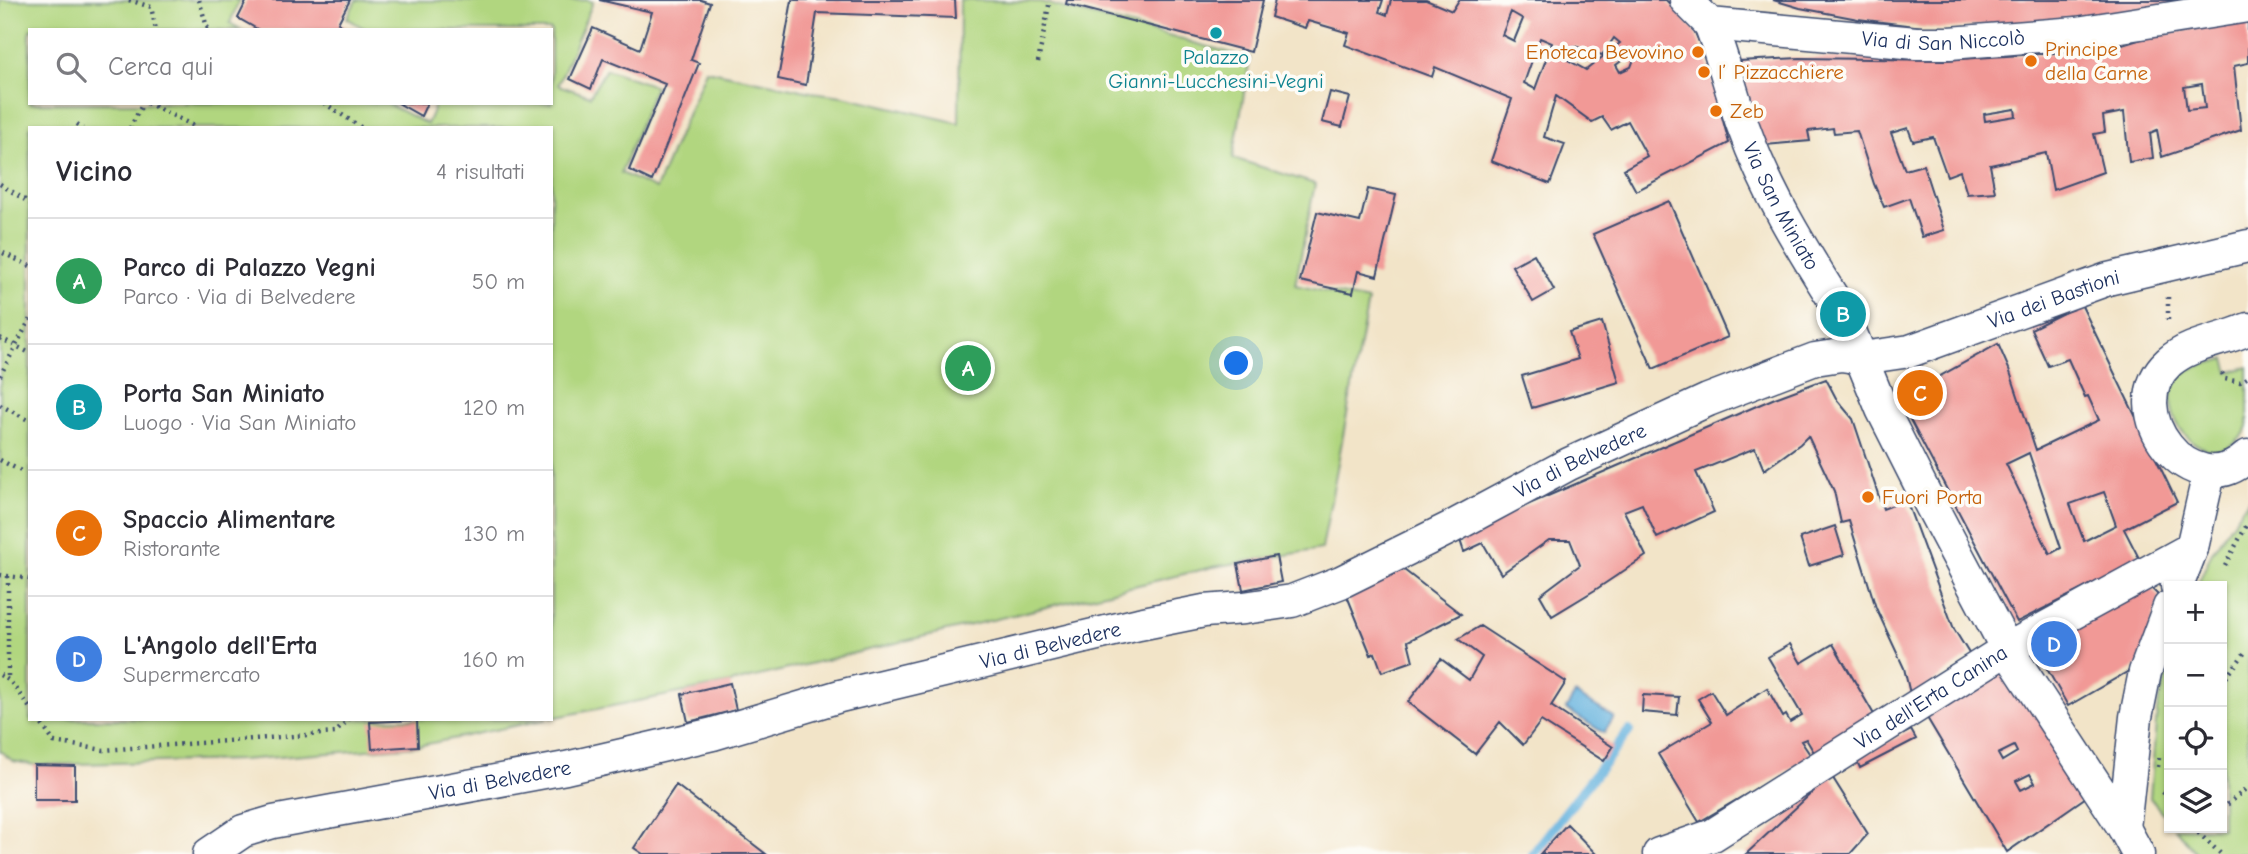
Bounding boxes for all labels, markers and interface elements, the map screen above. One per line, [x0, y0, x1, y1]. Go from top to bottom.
marker: Palazzo Gianni-Lucchesini-Vegni [1208, 25, 1224, 41]
street label: Via di San Niccolò [1861, 25, 2026, 55]
search box [28, 28, 553, 105]
place label: Principe della Carne [2045, 37, 2148, 85]
place label: Enoteca Bevovino [1526, 40, 1684, 64]
marker: Enoteca Bevovino [1690, 44, 1706, 60]
place label: Palazzo Gianni-Lucchesini-Vegni [1108, 45, 1324, 93]
icon: search [52, 48, 90, 86]
text: Cerca qui [108, 52, 214, 82]
marker: Principe della Carne [2023, 53, 2039, 69]
place label: l’ Pizzacchiere [1718, 60, 1844, 84]
marker: l’ Pizzacchiere [1696, 64, 1712, 80]
place label: Zeb [1730, 99, 1764, 123]
marker: Zeb [1708, 103, 1724, 119]
street label: Via San Miniato [1738, 139, 1824, 274]
text: Vicino [56, 154, 133, 189]
text: 4 risultati [436, 158, 525, 185]
text: Parco di Palazzo Vegni [123, 253, 376, 283]
street label: Via dei Bastioni [1985, 265, 2122, 334]
text: A [73, 268, 85, 295]
text: 50 m [472, 268, 525, 295]
text: Parco · Via di Belvedere [123, 283, 356, 310]
pin: B [1820, 288, 1866, 340]
pin: A [945, 342, 991, 394]
your location [1219, 346, 1253, 380]
pin: C [1897, 367, 1943, 419]
text: Porta San Miniato [123, 379, 325, 409]
text: B [72, 394, 86, 421]
text: 120 m [463, 394, 525, 421]
text: Luogo · Via San Miniato [123, 409, 356, 436]
street label: Via di Belvedere [1510, 418, 1650, 503]
place label: Fuori Porta [1882, 485, 1983, 509]
marker: Fuori Porta [1860, 489, 1876, 505]
text: Spaccio Alimentare [123, 505, 335, 535]
text: C [72, 520, 86, 547]
text: 130 m [464, 520, 525, 547]
text: Ristorante [123, 535, 220, 562]
map controls [2164, 581, 2227, 833]
button: + [2164, 581, 2227, 644]
street label: Via di Belvedere [977, 617, 1123, 674]
pin: D [2031, 618, 2077, 670]
text: L'Angolo dell'Erta [123, 631, 318, 661]
street label: Via dell'Erta Canina [1850, 640, 2012, 754]
button: − [2164, 644, 2227, 707]
text: D [72, 646, 86, 673]
text: 160 m [463, 646, 525, 673]
text: Supermercato [123, 661, 260, 688]
button: locate [2164, 707, 2227, 770]
street label: Via di Belvedere [427, 755, 573, 805]
button: layers [2164, 770, 2227, 833]

